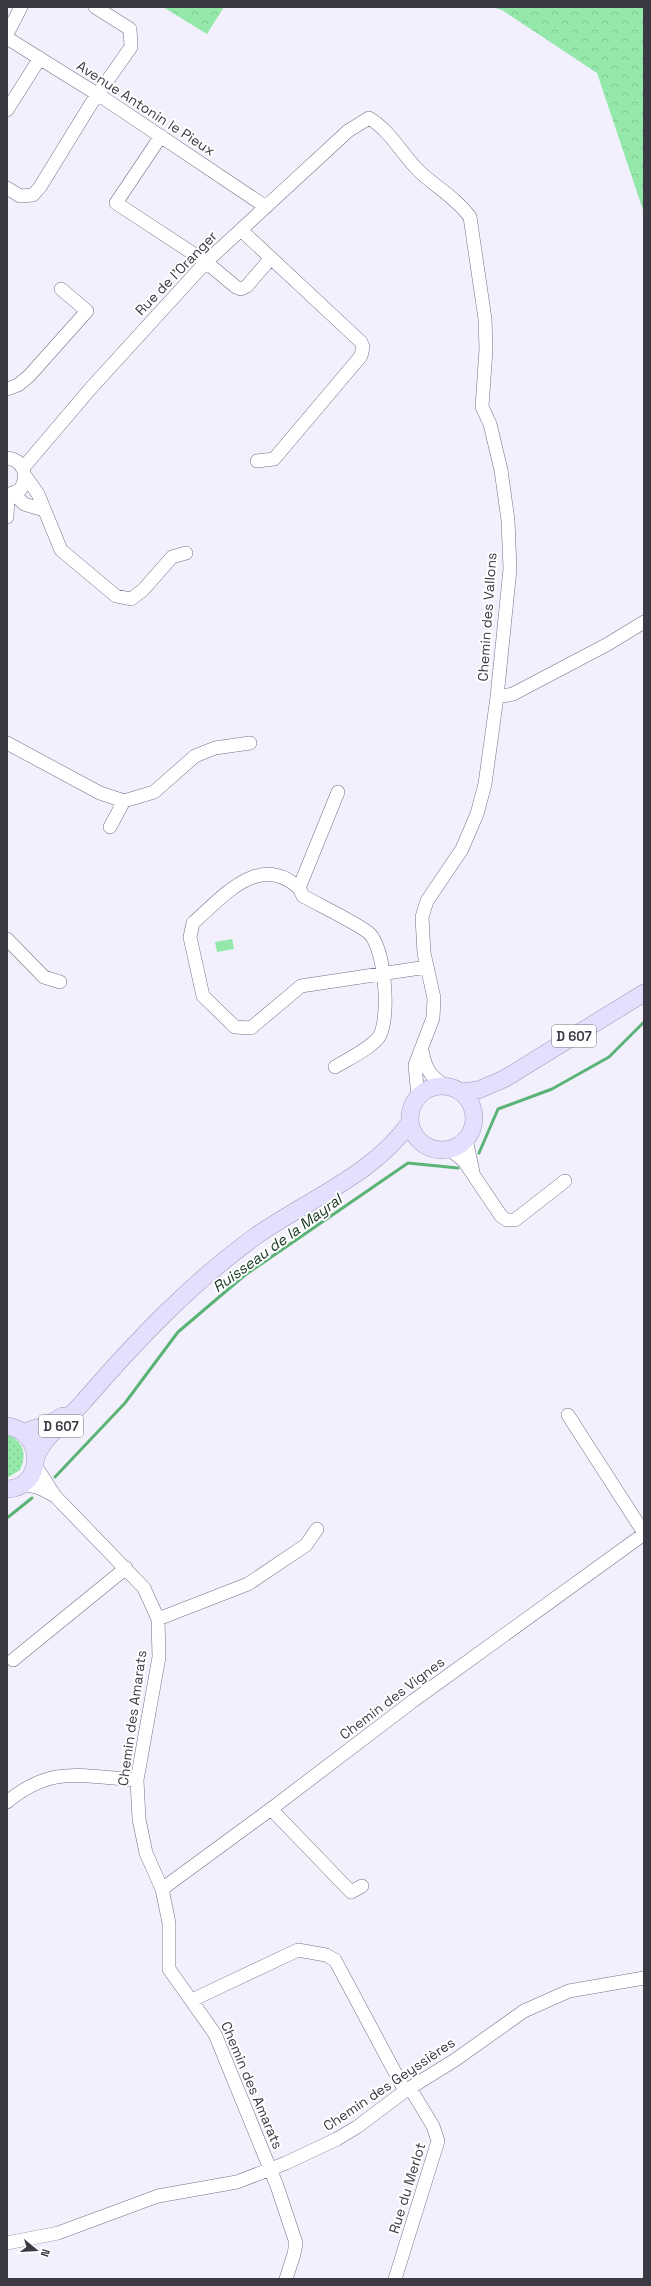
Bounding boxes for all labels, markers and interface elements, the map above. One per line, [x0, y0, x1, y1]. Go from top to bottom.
street label: Avenue Antonin le Pieux [73, 56, 219, 160]
street label: Rue de l'Oranger [131, 227, 221, 319]
street label: Chemin des Vallons [474, 552, 500, 682]
road number: D 607 [552, 1025, 596, 1047]
water label: Ruisseau de la Mayral [209, 1188, 347, 1296]
road number: D 607 [39, 1415, 83, 1437]
street label: Chemin des Amarats [114, 1649, 150, 1787]
street label: Chemin des Vignes [336, 1653, 448, 1743]
street label: Chemin des Amarats [217, 2018, 287, 2152]
street label: Chemin des Geyssières [320, 2033, 458, 2135]
street label: Rue du Merlot [385, 2140, 429, 2236]
north arrow [16, 2230, 56, 2270]
text: N [38, 2247, 53, 2259]

